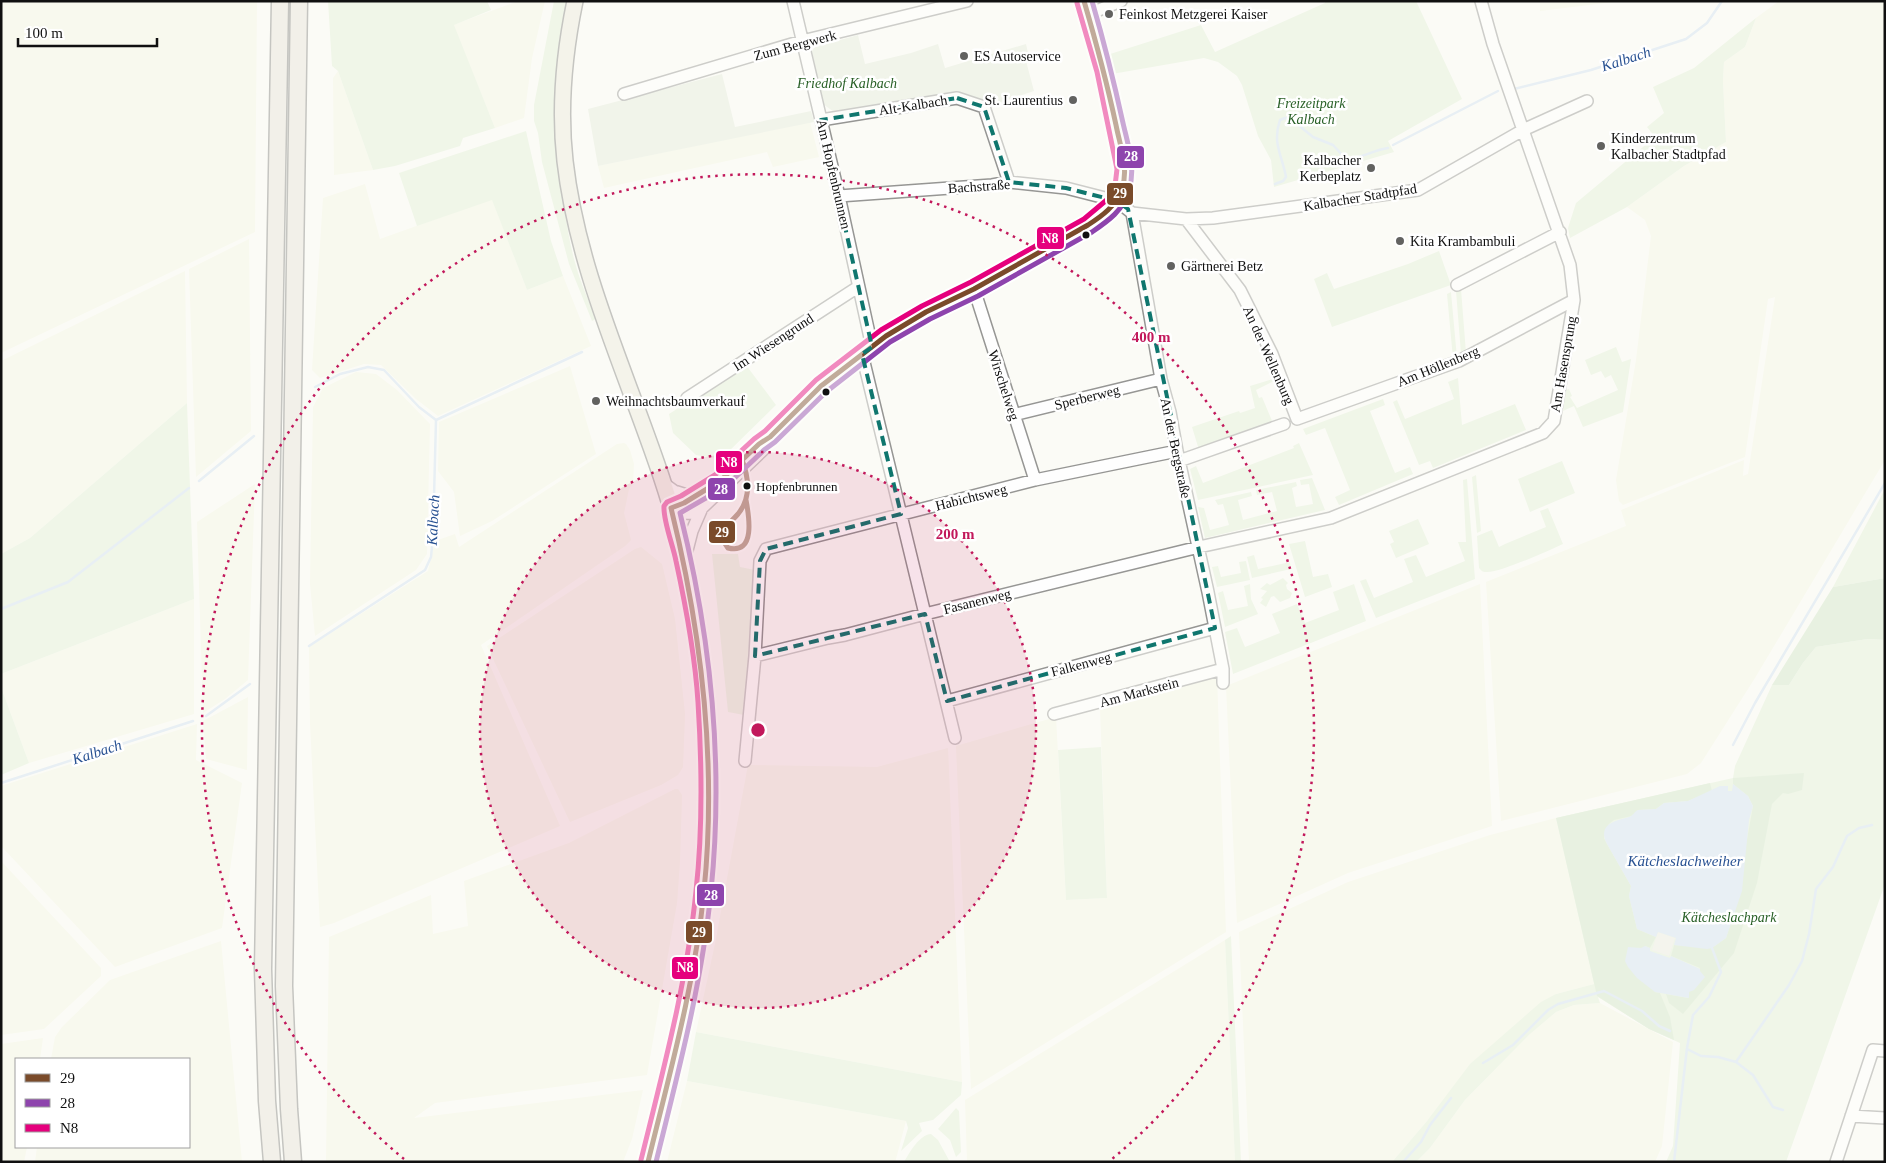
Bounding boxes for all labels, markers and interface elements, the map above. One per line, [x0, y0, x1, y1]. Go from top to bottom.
place label: Feinkost Metzgerei Kaiser [1119, 7, 1268, 22]
marker: Feinkost Metzgerei Kaiser [1103, 8, 1115, 20]
scale bar [18, 15, 156, 47]
text: 100 m [25, 25, 63, 41]
street label: Zum Bergwerk [752, 27, 838, 64]
water label: Kalbach [1598, 44, 1653, 75]
place label: ES Autoservice [974, 49, 1061, 64]
marker: ES Autoservice [958, 50, 970, 62]
park label: Friedhof Kalbach [796, 76, 897, 91]
street label: Alt-Kalbach [878, 93, 948, 118]
place label: St. Laurentius [984, 93, 1063, 108]
marker: St. Laurentius [1067, 94, 1079, 106]
park label: Freizeitpark Kalbach [1276, 96, 1346, 127]
street label: Am Hopfenbrunnen [814, 118, 853, 231]
place label: Kinderzentrum Kalbacher Stadtpfad [1611, 131, 1726, 162]
marker: Kinderzentrum Kalbacher Stadtpfad [1595, 140, 1607, 152]
line badge: 28 [1116, 145, 1145, 169]
text: 28 [1124, 149, 1138, 164]
place label: Kalbacher Kerbeplatz [1300, 153, 1361, 184]
marker: Kalbacher Kerbeplatz [1365, 162, 1377, 174]
street label: Bachstraße [947, 177, 1011, 196]
street label: Kalbacher Stadtpfad [1302, 181, 1418, 214]
line badge: 29 [1106, 182, 1134, 206]
text: 29 [1113, 186, 1127, 201]
line badge: N8 [1036, 226, 1065, 250]
unlabelled marker [1081, 230, 1091, 240]
text: N8 [1041, 231, 1059, 246]
place label: Kita Krambambuli [1410, 234, 1515, 249]
marker: Kita Krambambuli [1394, 235, 1406, 247]
place label: Gärtnerei Betz [1181, 259, 1263, 274]
marker: Gärtnerei Betz [1165, 260, 1177, 272]
street label: An der Wellenburg [1240, 304, 1297, 407]
street label: Im Wiesengrund [730, 311, 816, 374]
street label: Am Hasensprung [1548, 315, 1579, 413]
text: 400 m [1132, 329, 1171, 345]
street label: Am Höllenberg [1395, 343, 1481, 390]
street label: Wirschelweg [985, 348, 1022, 422]
street label: Sperberweg [1053, 382, 1121, 413]
unlabelled marker [821, 387, 831, 397]
place label: Weihnachtsbaumverkauf [606, 394, 745, 409]
marker: Weihnachtsbaumverkauf [590, 395, 602, 407]
street label: An der Bergstraße [1158, 396, 1193, 500]
line badge: N8 [715, 450, 743, 474]
text: N8 [720, 455, 738, 470]
line badge: 28 [707, 477, 736, 501]
place label: Hopfenbrunnen [756, 479, 838, 494]
marker: Hopfenbrunnen [742, 481, 752, 491]
street label: Habichtsweg [934, 481, 1008, 514]
text: 28 [714, 482, 728, 497]
water label: Kalbach [424, 494, 442, 547]
line badge: 29 [708, 520, 736, 544]
text: 29 [715, 525, 729, 540]
text: 200 m [936, 526, 975, 542]
street label: Fasanenweg [942, 586, 1013, 617]
street label: Falkenweg [1050, 649, 1113, 680]
street label: Am Markstein [1098, 675, 1180, 710]
centre of rings [749, 721, 767, 739]
water label: Kalbach [69, 737, 124, 768]
water label: Kätcheslachweiher [1627, 853, 1743, 869]
line badge: 28 [696, 883, 725, 907]
text: 28 [704, 888, 718, 903]
park label: Kätcheslachpark [1681, 910, 1777, 925]
line badge: 29 [685, 920, 713, 944]
text: 29 [692, 925, 706, 940]
line badge: N8 [671, 956, 699, 980]
text: N8 [676, 960, 694, 975]
legend [15, 1058, 190, 1148]
text: 29 [60, 1070, 75, 1086]
text: 28 [60, 1095, 75, 1111]
text: N8 [60, 1120, 78, 1136]

